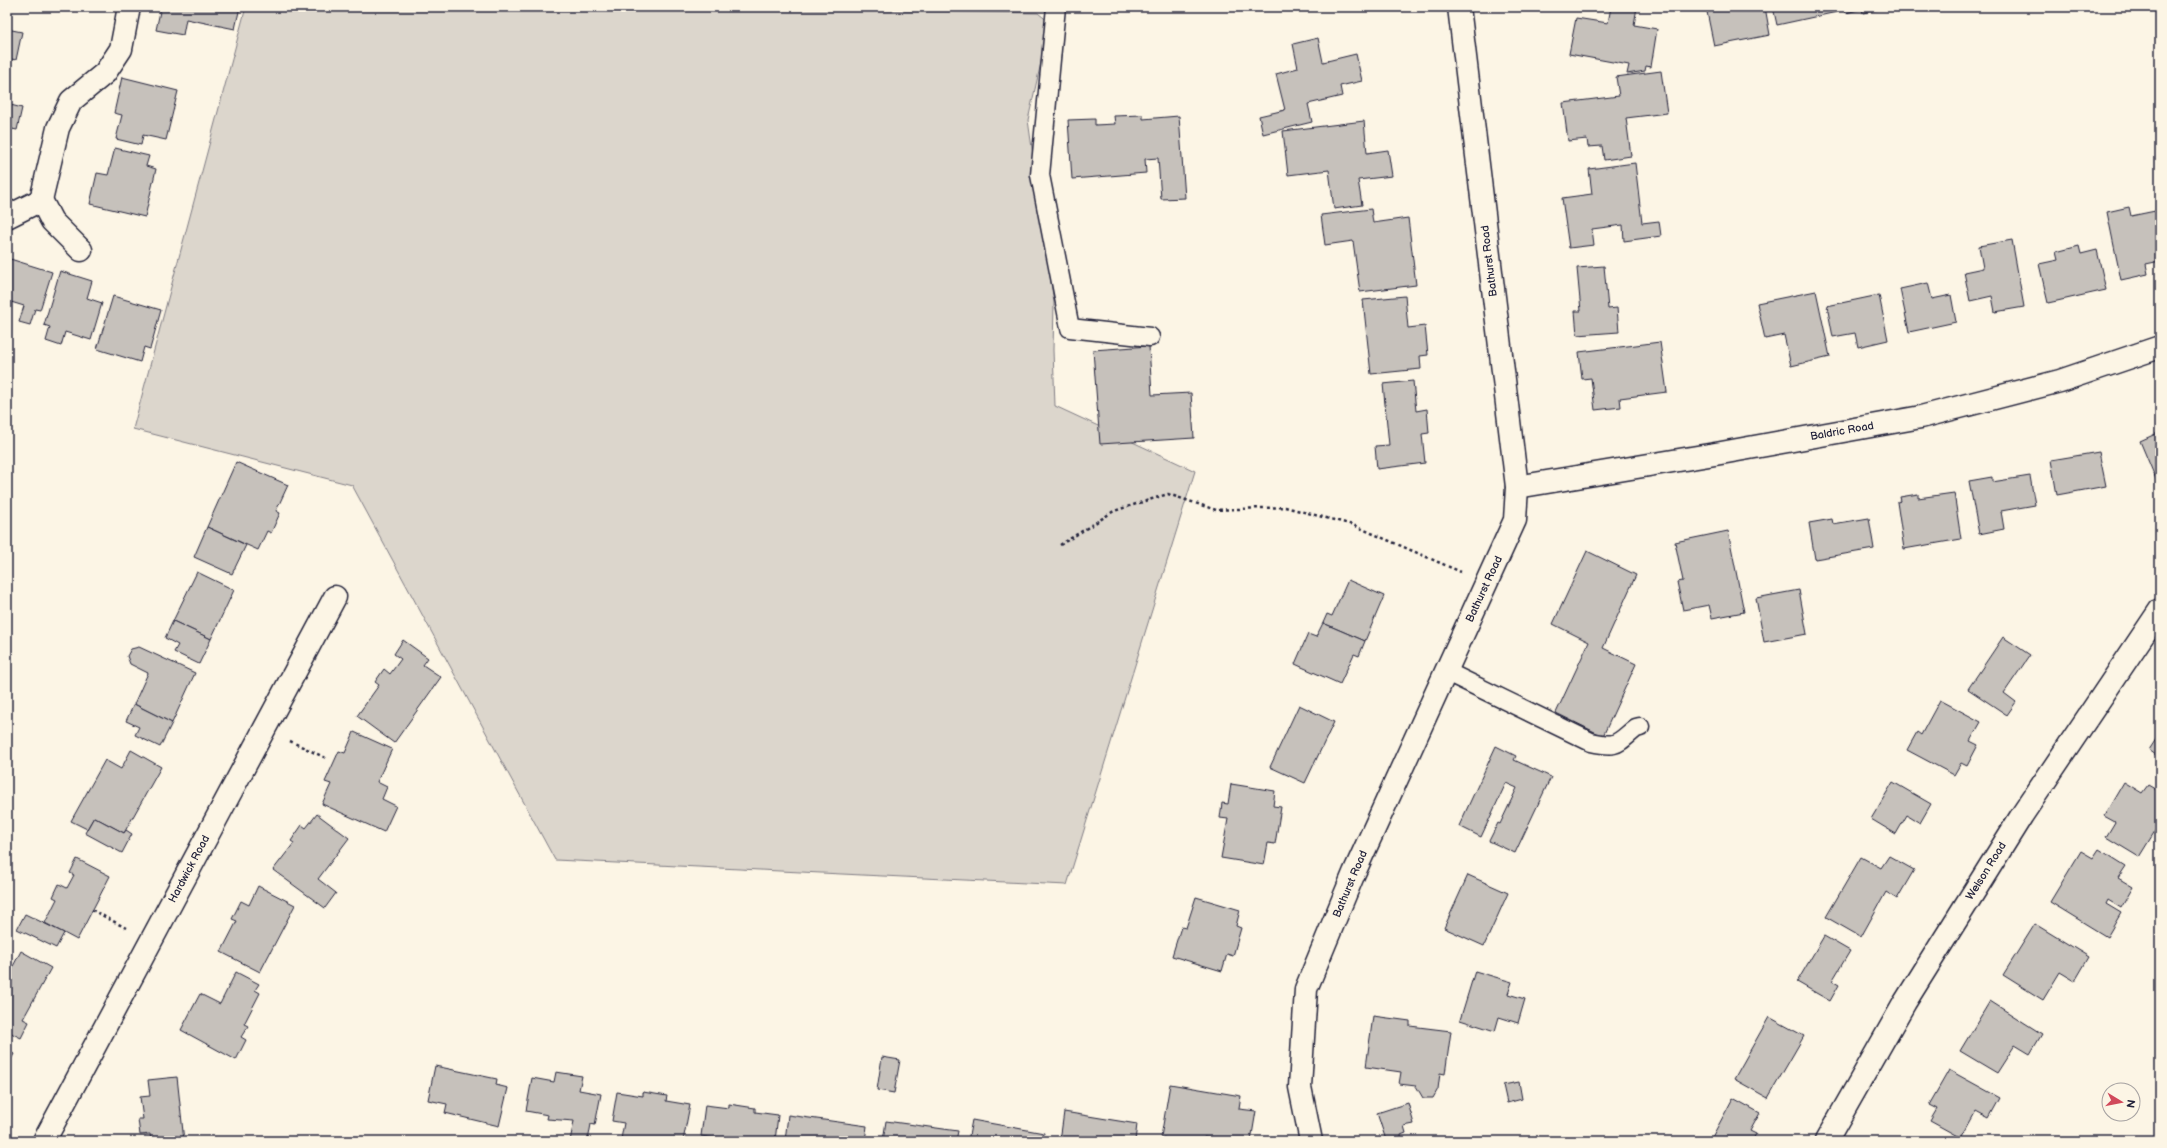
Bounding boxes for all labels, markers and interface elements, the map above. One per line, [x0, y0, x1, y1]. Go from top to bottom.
street label: Bathurst Road [1478, 225, 1500, 297]
street label: Baldric Road [1809, 419, 1875, 443]
street label: Bathurst Road [1463, 554, 1505, 624]
street label: Hardwick Road [166, 833, 212, 905]
street label: Welson Road [1963, 840, 2009, 902]
street label: Bathurst Road [1330, 848, 1370, 920]
north arrow [2101, 1082, 2141, 1122]
text: N [2123, 1098, 2137, 1109]

